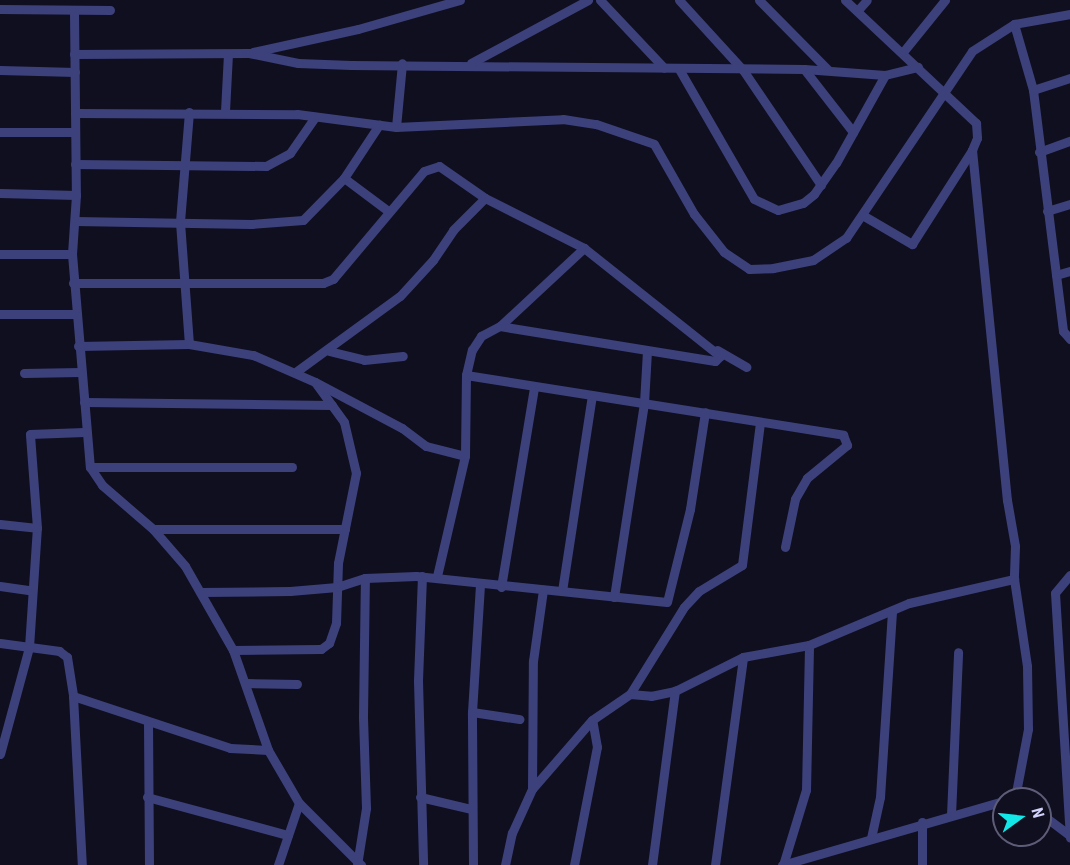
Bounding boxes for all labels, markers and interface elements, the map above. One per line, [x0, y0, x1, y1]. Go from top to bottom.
north arrow [992, 787, 1052, 847]
text: N [1027, 806, 1048, 820]

